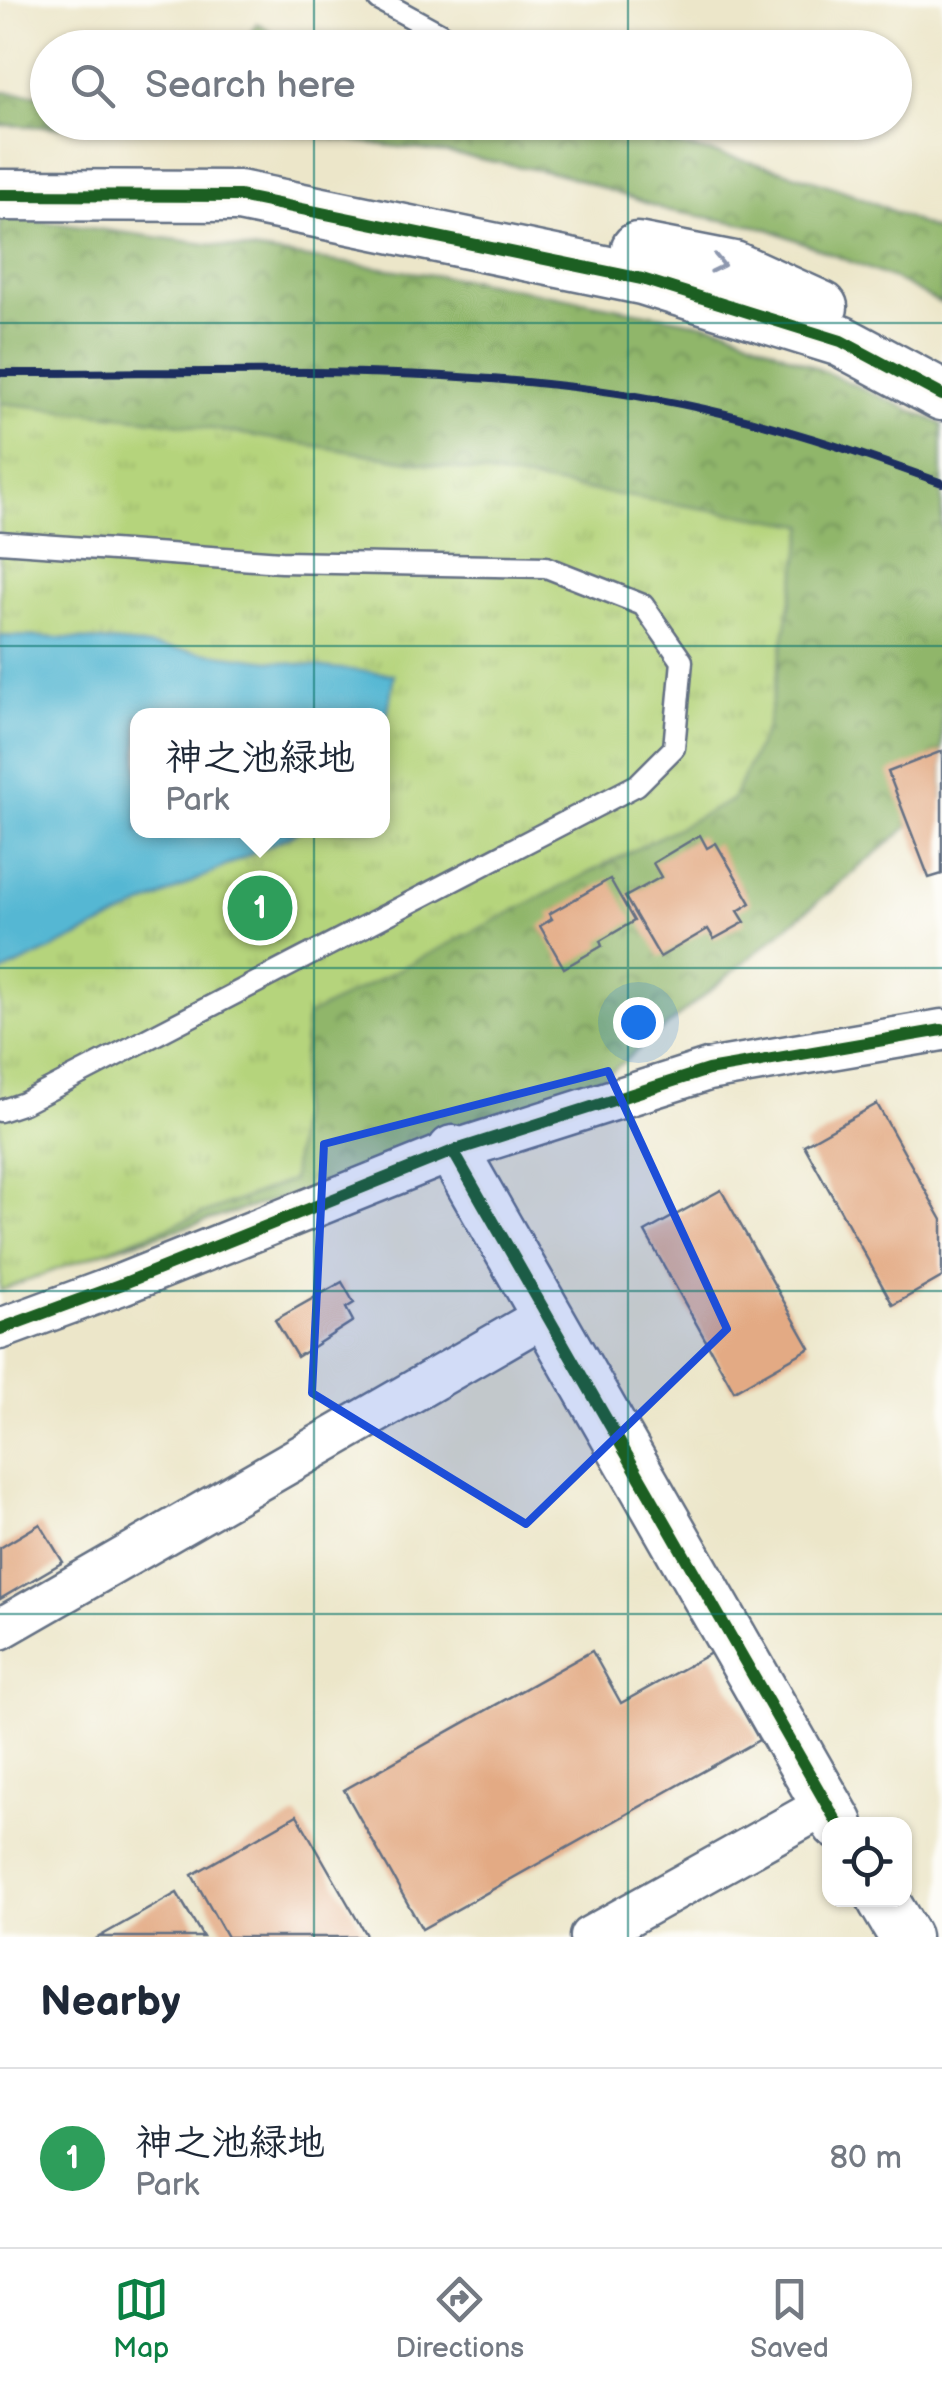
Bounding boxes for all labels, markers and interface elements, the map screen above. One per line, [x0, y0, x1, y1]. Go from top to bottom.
search box [30, 30, 912, 140]
icon: search [65, 58, 120, 113]
text: Search here [145, 63, 356, 108]
one-way arrow [709, 253, 726, 274]
popup [130, 708, 390, 838]
text: 神之池緑地 [165, 736, 355, 781]
text: Park [165, 781, 229, 820]
pin: 1 [228, 870, 292, 946]
your location [613, 997, 664, 1048]
map controls [822, 1817, 912, 1907]
button: locate [822, 1817, 912, 1907]
text: Nearby [40, 1977, 180, 2028]
text: 神之池緑地 [135, 2121, 325, 2166]
text: 1 [66, 2139, 79, 2178]
text: 80 m [829, 2139, 902, 2178]
text: Park [135, 2166, 199, 2205]
tab: Map [113, 2272, 169, 2365]
tab: Directions [395, 2272, 524, 2365]
tab: Saved [750, 2272, 829, 2365]

